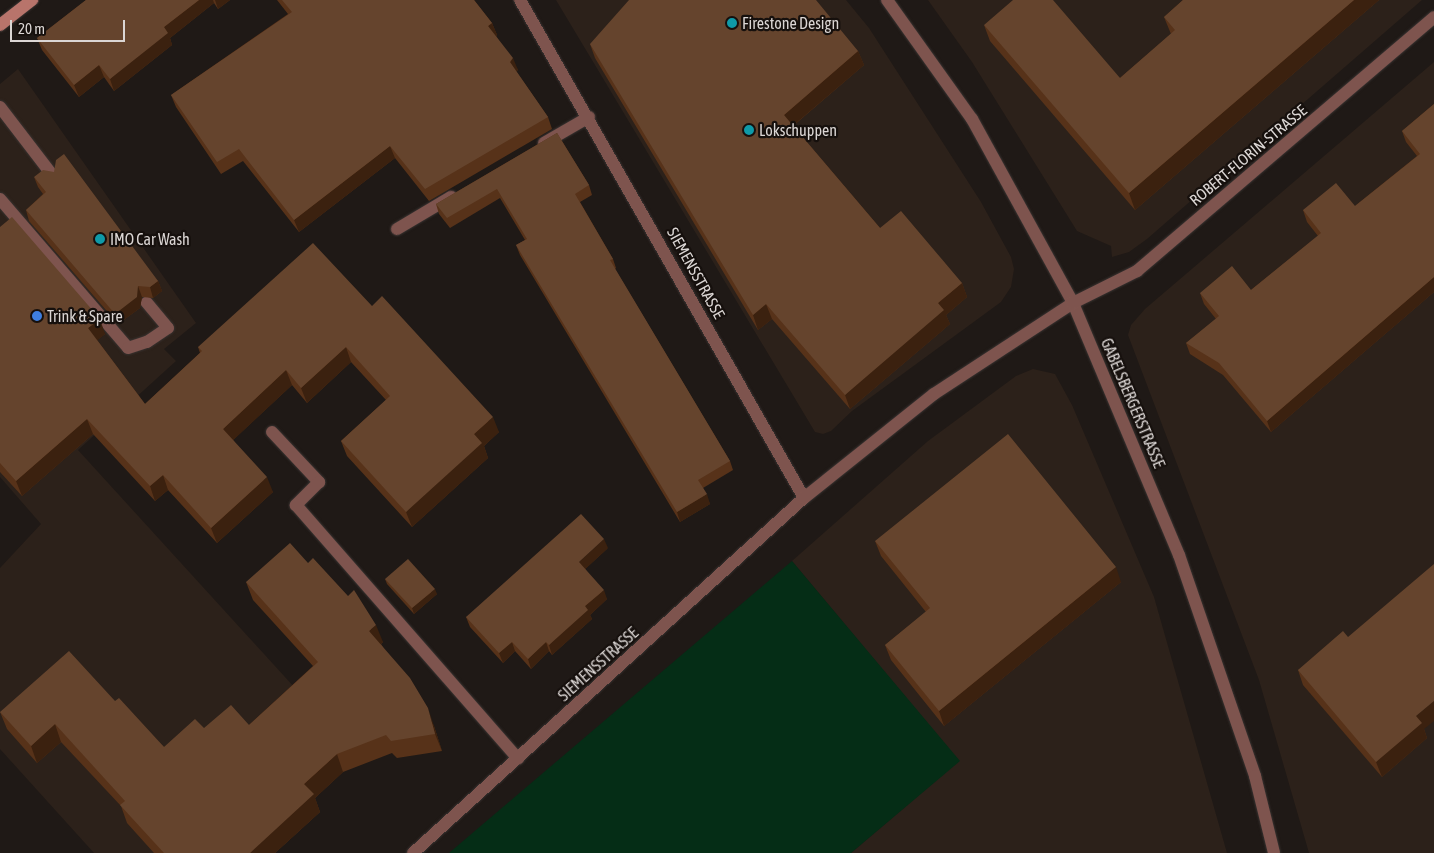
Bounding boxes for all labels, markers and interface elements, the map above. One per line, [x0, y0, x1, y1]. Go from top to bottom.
scale bar [12, 10, 128, 42]
place label: Firestone Design [742, 13, 839, 33]
marker: Firestone Design [726, 17, 738, 29]
text: 20 m [18, 20, 45, 37]
street label: ROBERT-FLORIN-STRASSE [1186, 100, 1310, 210]
place label: Lokschuppen [759, 120, 837, 140]
marker: Lokschuppen [743, 124, 755, 136]
street label: SIEMENSSTRASSE [663, 224, 729, 322]
place label: IMO Car Wash [110, 229, 190, 249]
marker: IMO Car Wash [94, 233, 106, 245]
place label: Trink & Spare [47, 306, 123, 326]
marker: Trink & Spare [31, 310, 43, 322]
street label: GABELSBERGERSTRASSE [1097, 335, 1169, 471]
street label: SIEMENSSTRASSE [554, 623, 642, 705]

